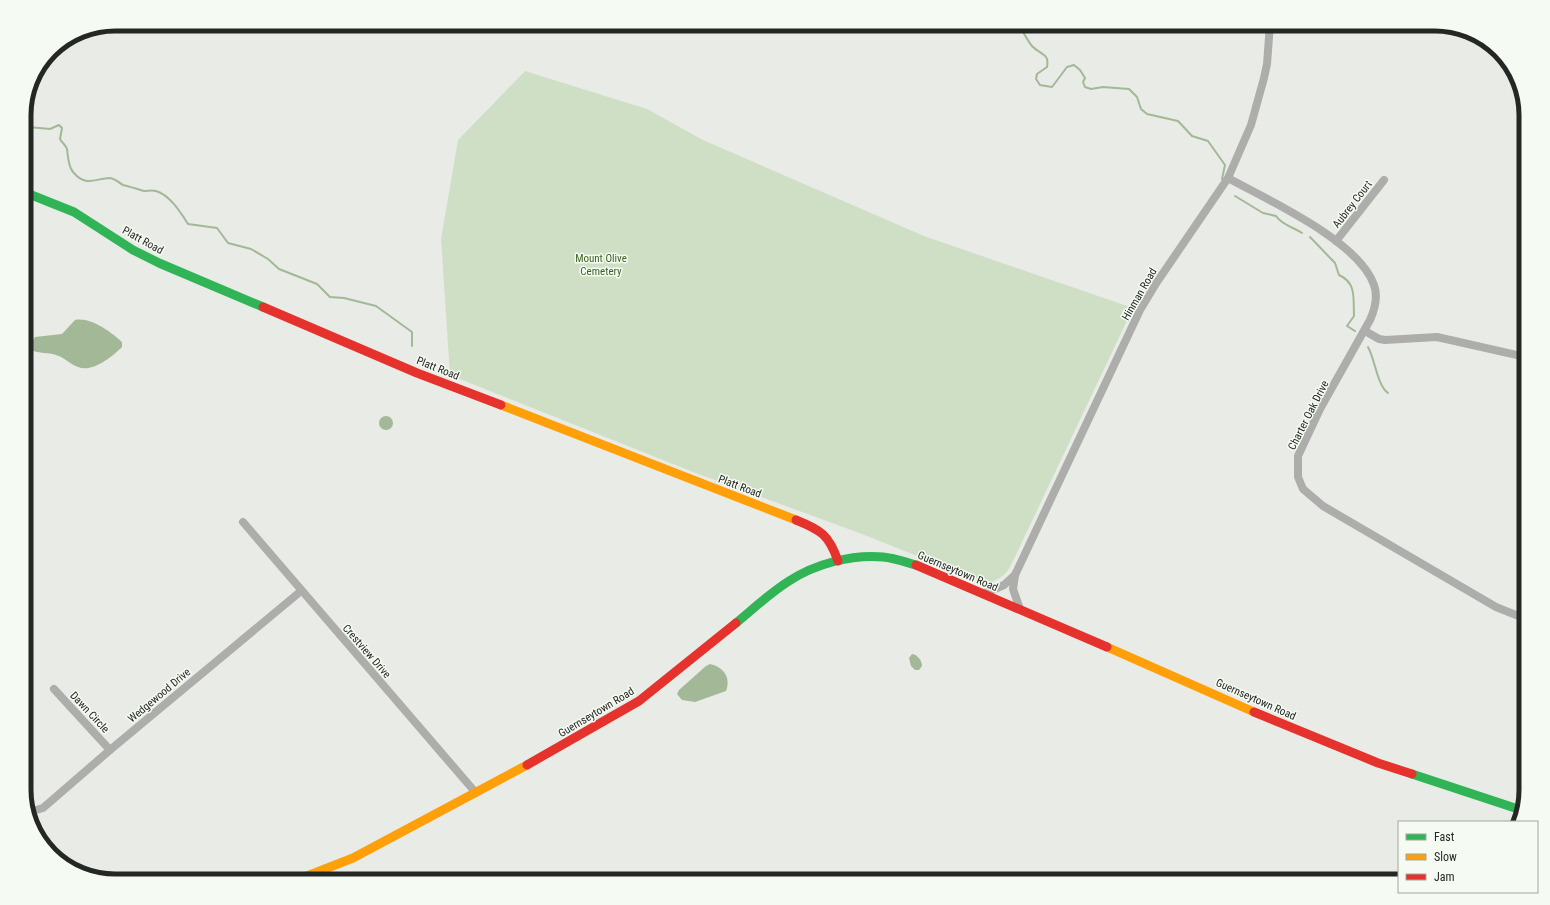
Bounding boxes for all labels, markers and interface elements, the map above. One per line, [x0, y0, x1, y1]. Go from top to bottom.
street label: Aubrey Court [1330, 178, 1375, 231]
street label: Platt Road [120, 224, 166, 257]
park label: Mount Olive Cemetery [575, 252, 627, 278]
street label: Hinman Road [1119, 266, 1160, 323]
street label: Platt Road [415, 354, 461, 383]
street label: Charter Oak Drive [1285, 378, 1331, 452]
street label: Platt Road [716, 472, 763, 501]
street label: Guernseytown Road [916, 549, 1000, 594]
street label: Crestview Drive [340, 622, 393, 681]
street label: Wedgewood Drive [125, 665, 193, 725]
street label: Guernseytown Road [1214, 676, 1298, 723]
street label: Guernseytown Road [556, 685, 637, 740]
street label: Dawn Circle [67, 689, 112, 736]
legend [1398, 821, 1538, 893]
text: Fast [1434, 830, 1455, 844]
text: Slow [1434, 850, 1457, 864]
text: Jam [1434, 870, 1455, 884]

